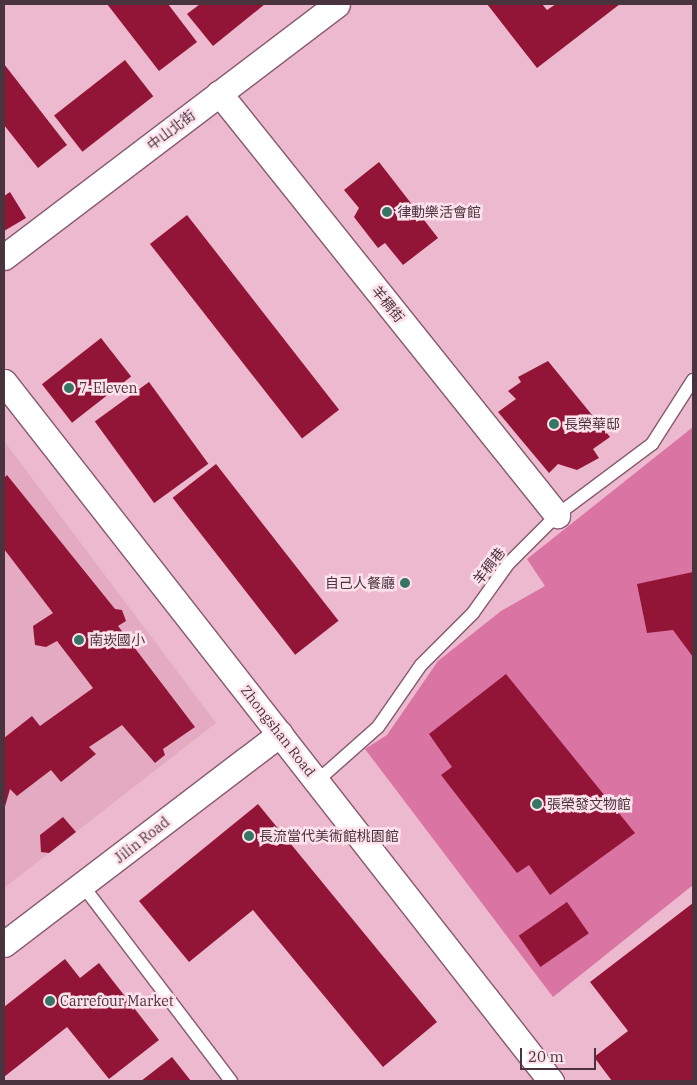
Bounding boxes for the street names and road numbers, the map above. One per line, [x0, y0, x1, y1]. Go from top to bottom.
street label: 中山北街 [144, 106, 198, 154]
street label: 羊稠街 [368, 282, 408, 326]
street label: 羊稠巷 [469, 544, 509, 588]
street label: Zhongshan Road [237, 682, 319, 780]
street label: Jilin Road [111, 813, 173, 867]

